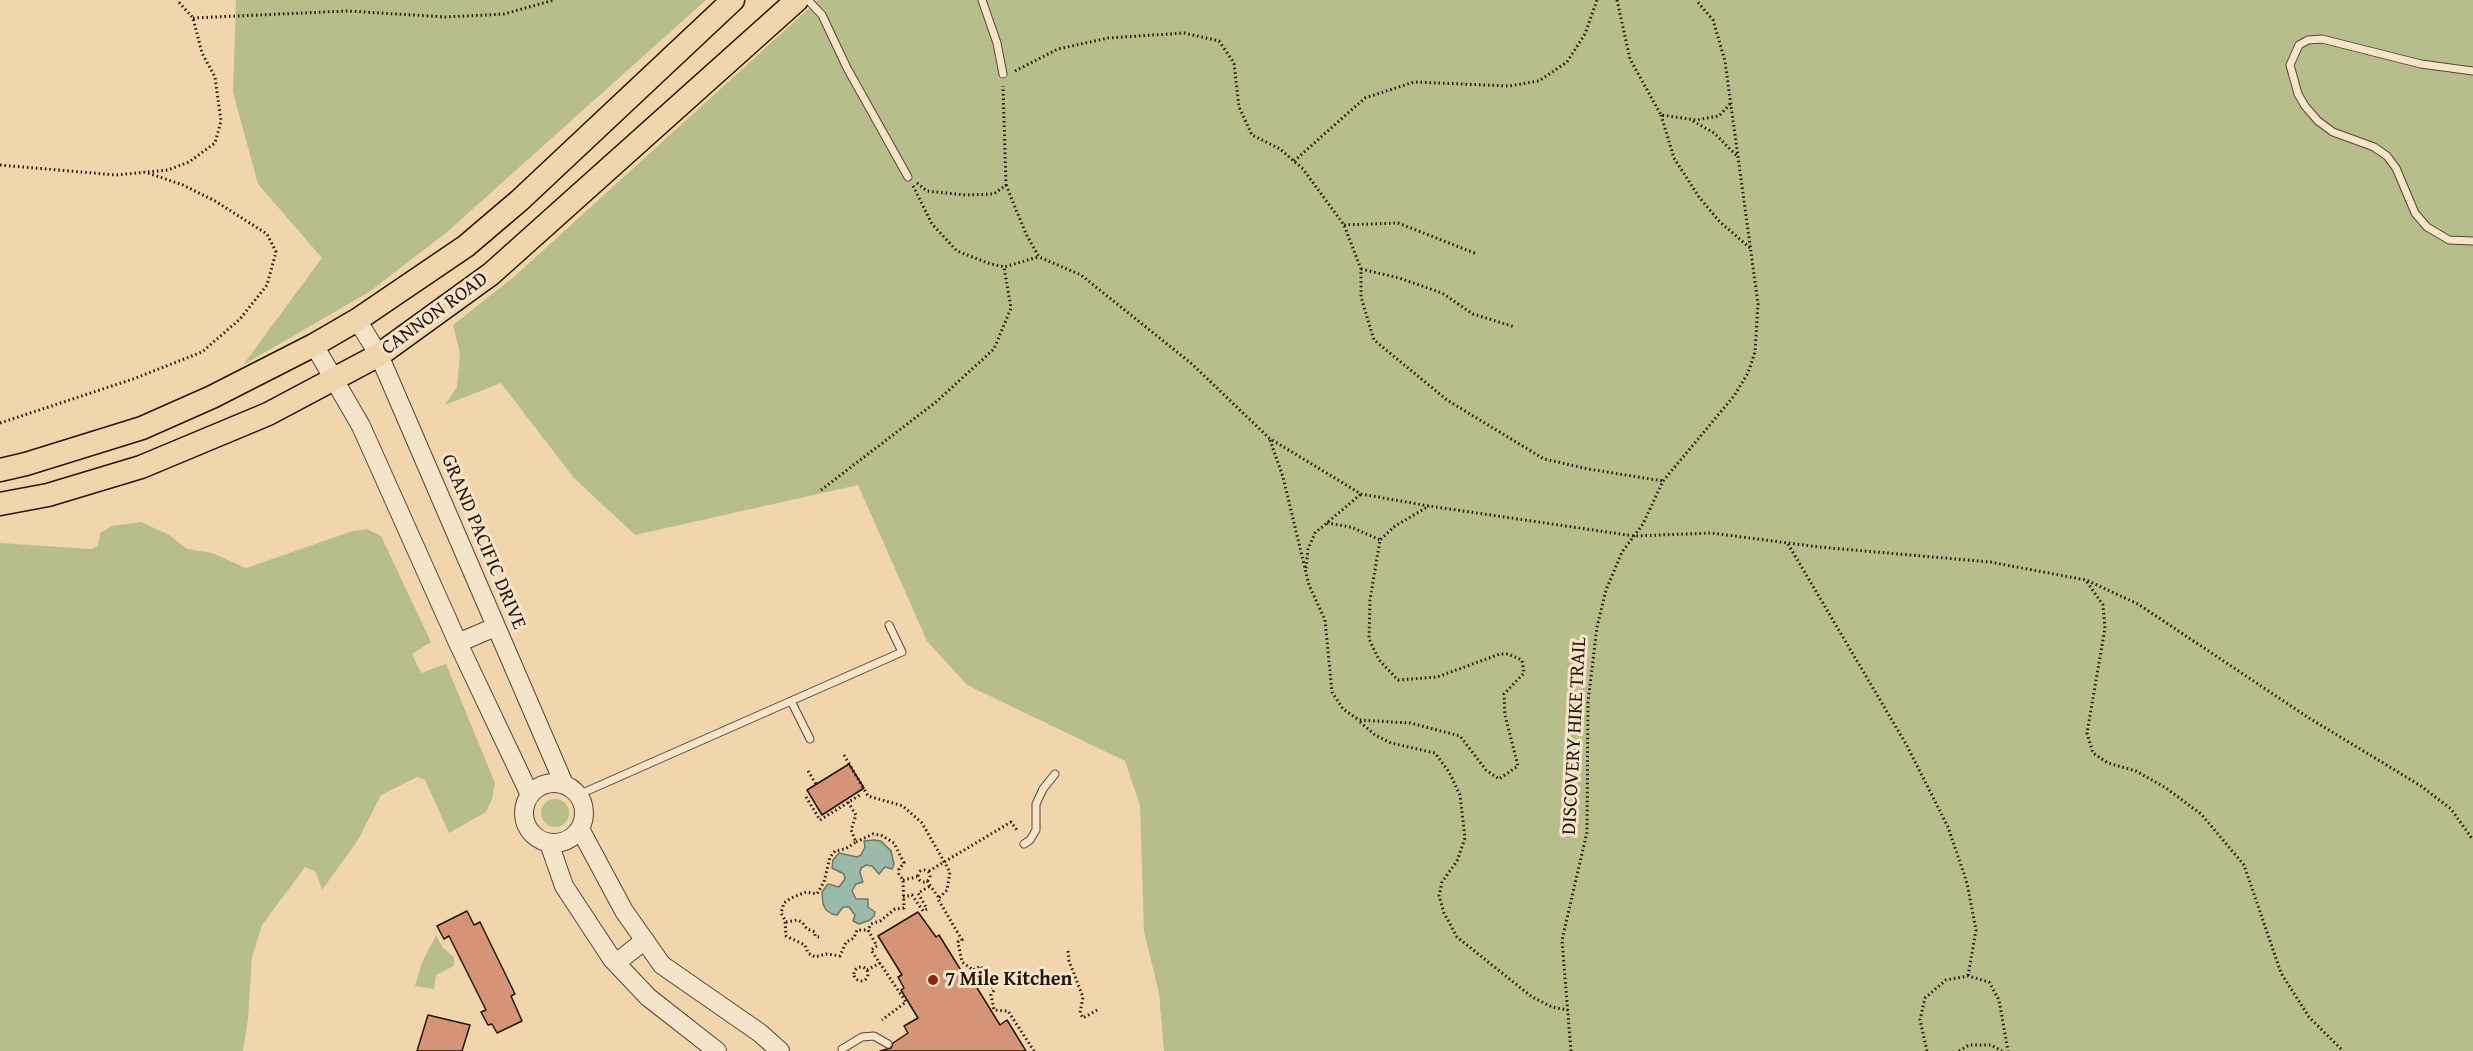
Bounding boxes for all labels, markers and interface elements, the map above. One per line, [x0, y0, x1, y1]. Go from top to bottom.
street label: CANNON ROAD [377, 267, 493, 361]
street label: GRAND PACIFIC DRIVE [435, 451, 531, 633]
street label: DISCOVERY HIKE TRAIL [1558, 636, 1592, 836]
place label: 7 Mile Kitchen [945, 968, 1072, 992]
marker: 7 Mile Kitchen [926, 973, 940, 987]

